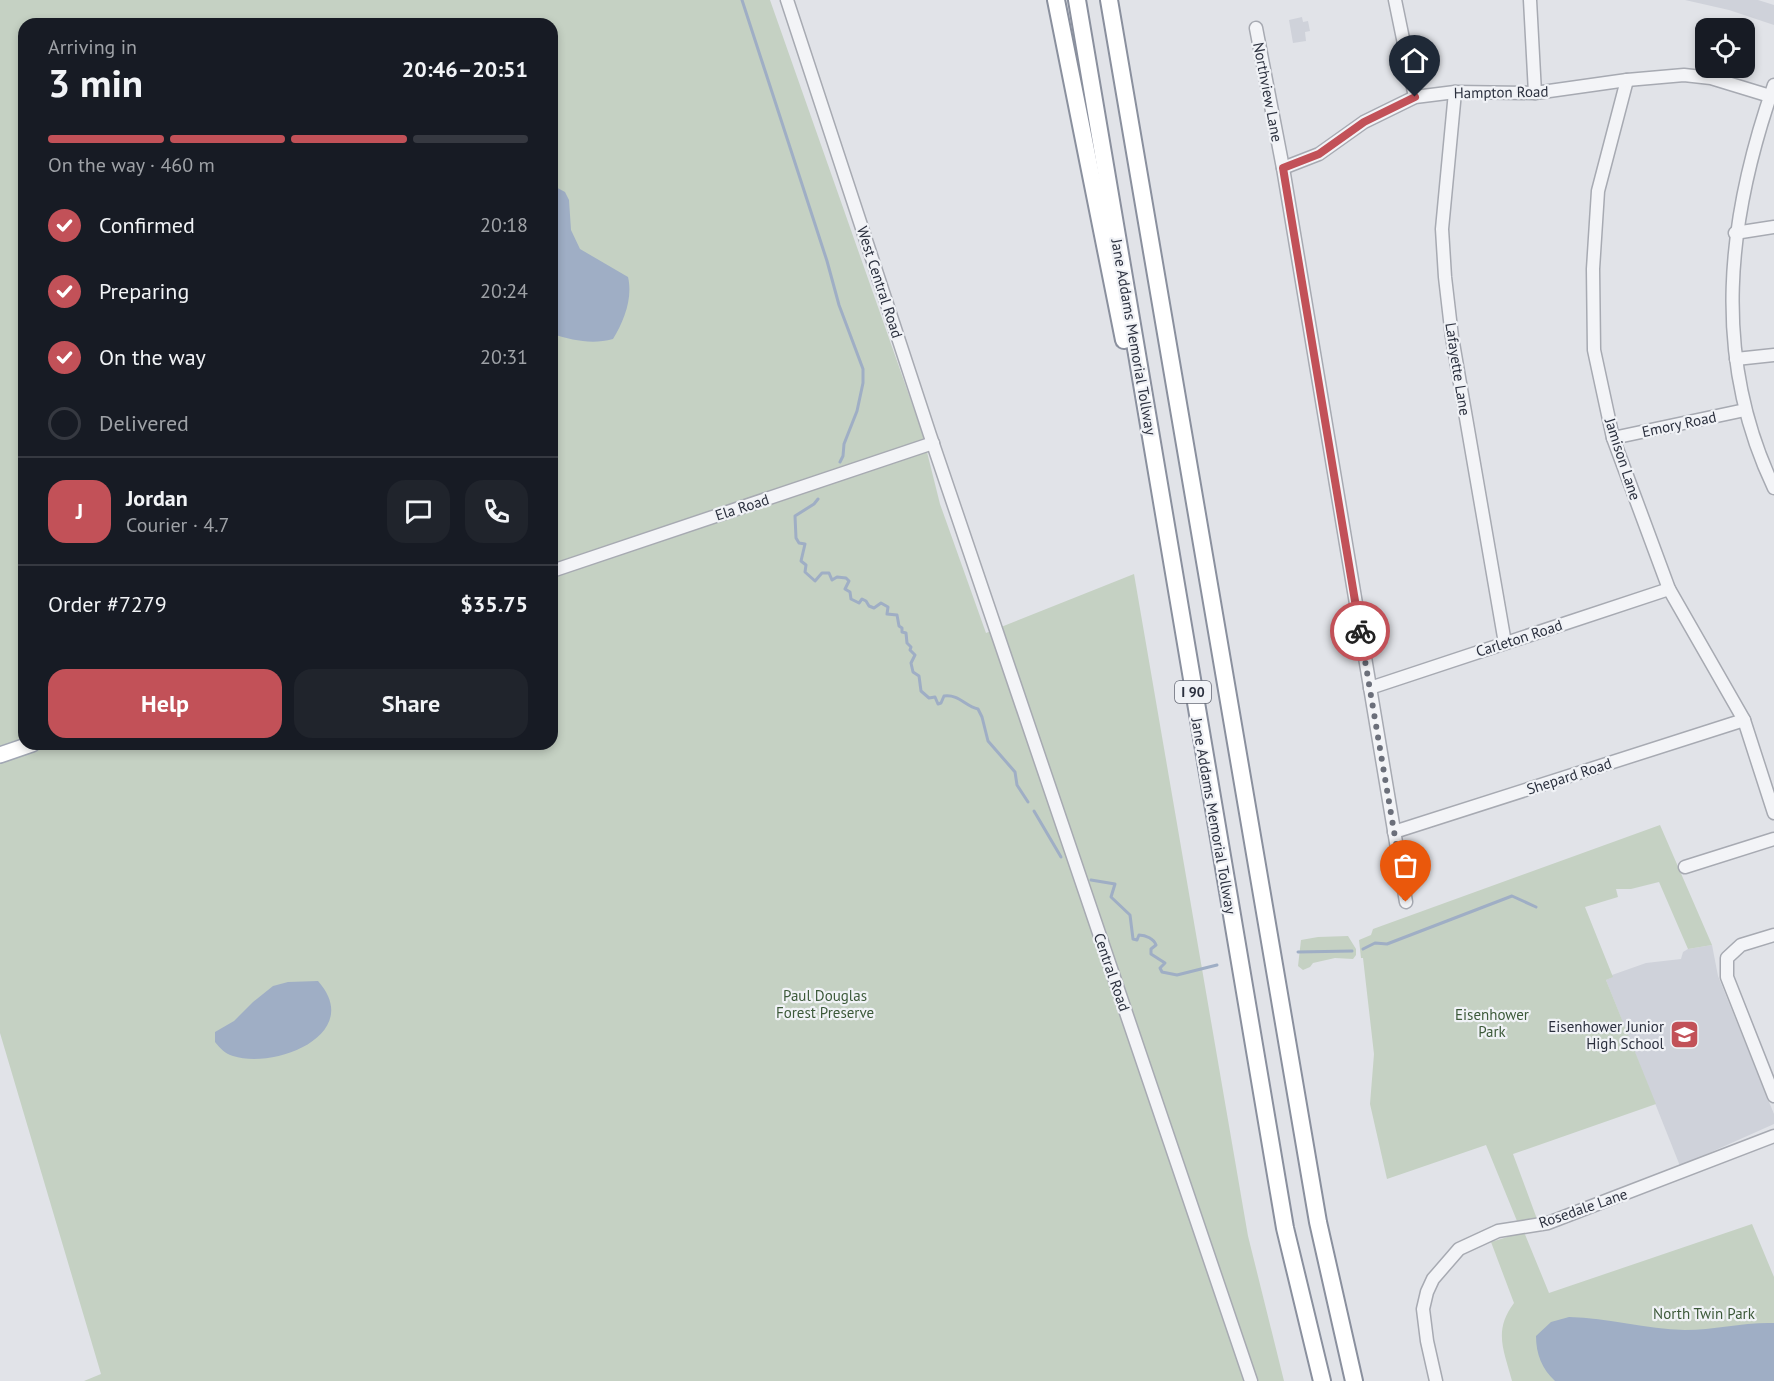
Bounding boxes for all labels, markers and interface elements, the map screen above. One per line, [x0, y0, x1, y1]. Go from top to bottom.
map controls [1695, 18, 1755, 78]
button: locate [1695, 18, 1755, 78]
text: Arriving in [48, 34, 137, 60]
pin [1389, 35, 1440, 97]
street label: Northview Lane [1249, 41, 1287, 143]
icon: home [1398, 44, 1431, 77]
text: 20:46–20:51 [402, 55, 528, 83]
text: 3 min [48, 57, 143, 108]
street label: Hampton Road [1453, 82, 1549, 102]
text: On the way · 460 m [48, 152, 215, 178]
icon: check [48, 209, 81, 242]
text: Confirmed [99, 211, 195, 239]
text: 20:18 [480, 212, 528, 238]
street label: West Central Road [853, 224, 907, 340]
street label: Jane Addams Memorial Tollway [1107, 236, 1161, 437]
icon: check [48, 275, 81, 308]
text: Preparing [99, 277, 189, 305]
text: 20:24 [480, 278, 528, 304]
street label: Lafayette Lane [1441, 321, 1475, 417]
icon: check [48, 341, 81, 374]
text: On the way [99, 343, 206, 371]
text: 20:31 [480, 344, 528, 370]
street label: Emory Road [1640, 407, 1718, 441]
text: Delivered [99, 409, 189, 437]
street label: Jamison Lane [1600, 415, 1645, 502]
button: chat [387, 480, 450, 543]
button: phone [465, 480, 528, 543]
text: Jordan [126, 484, 188, 512]
street label: Ela Road [713, 489, 771, 525]
text: J [76, 497, 83, 525]
text: Courier · 4.7 [126, 512, 229, 538]
text: Order #7279 [48, 590, 167, 618]
text: $35.75 [460, 590, 528, 618]
courier [1330, 601, 1390, 661]
icon: bike [1344, 615, 1377, 648]
street label: Carleton Road [1473, 615, 1565, 661]
button: Help [48, 669, 282, 738]
button: Share [294, 669, 528, 738]
road number: I 90 [1175, 681, 1211, 703]
street label: Jane Addams Memorial Tollway [1187, 715, 1241, 916]
street label: Shepard Road [1524, 753, 1614, 799]
pin [1380, 840, 1431, 902]
icon: bag [1389, 849, 1422, 882]
street label: Central Road [1090, 930, 1134, 1014]
park label: Paul Douglas Forest Preserve [776, 986, 874, 1022]
park label: Eisenhower Park [1455, 1005, 1529, 1041]
place label: Eisenhower Junior High School [1548, 1017, 1665, 1053]
school or university icon: Eisenhower Junior High School [1669, 1019, 1701, 1051]
street label: Rosedale Lane [1536, 1184, 1630, 1232]
park label: North Twin Park [1653, 1304, 1756, 1323]

